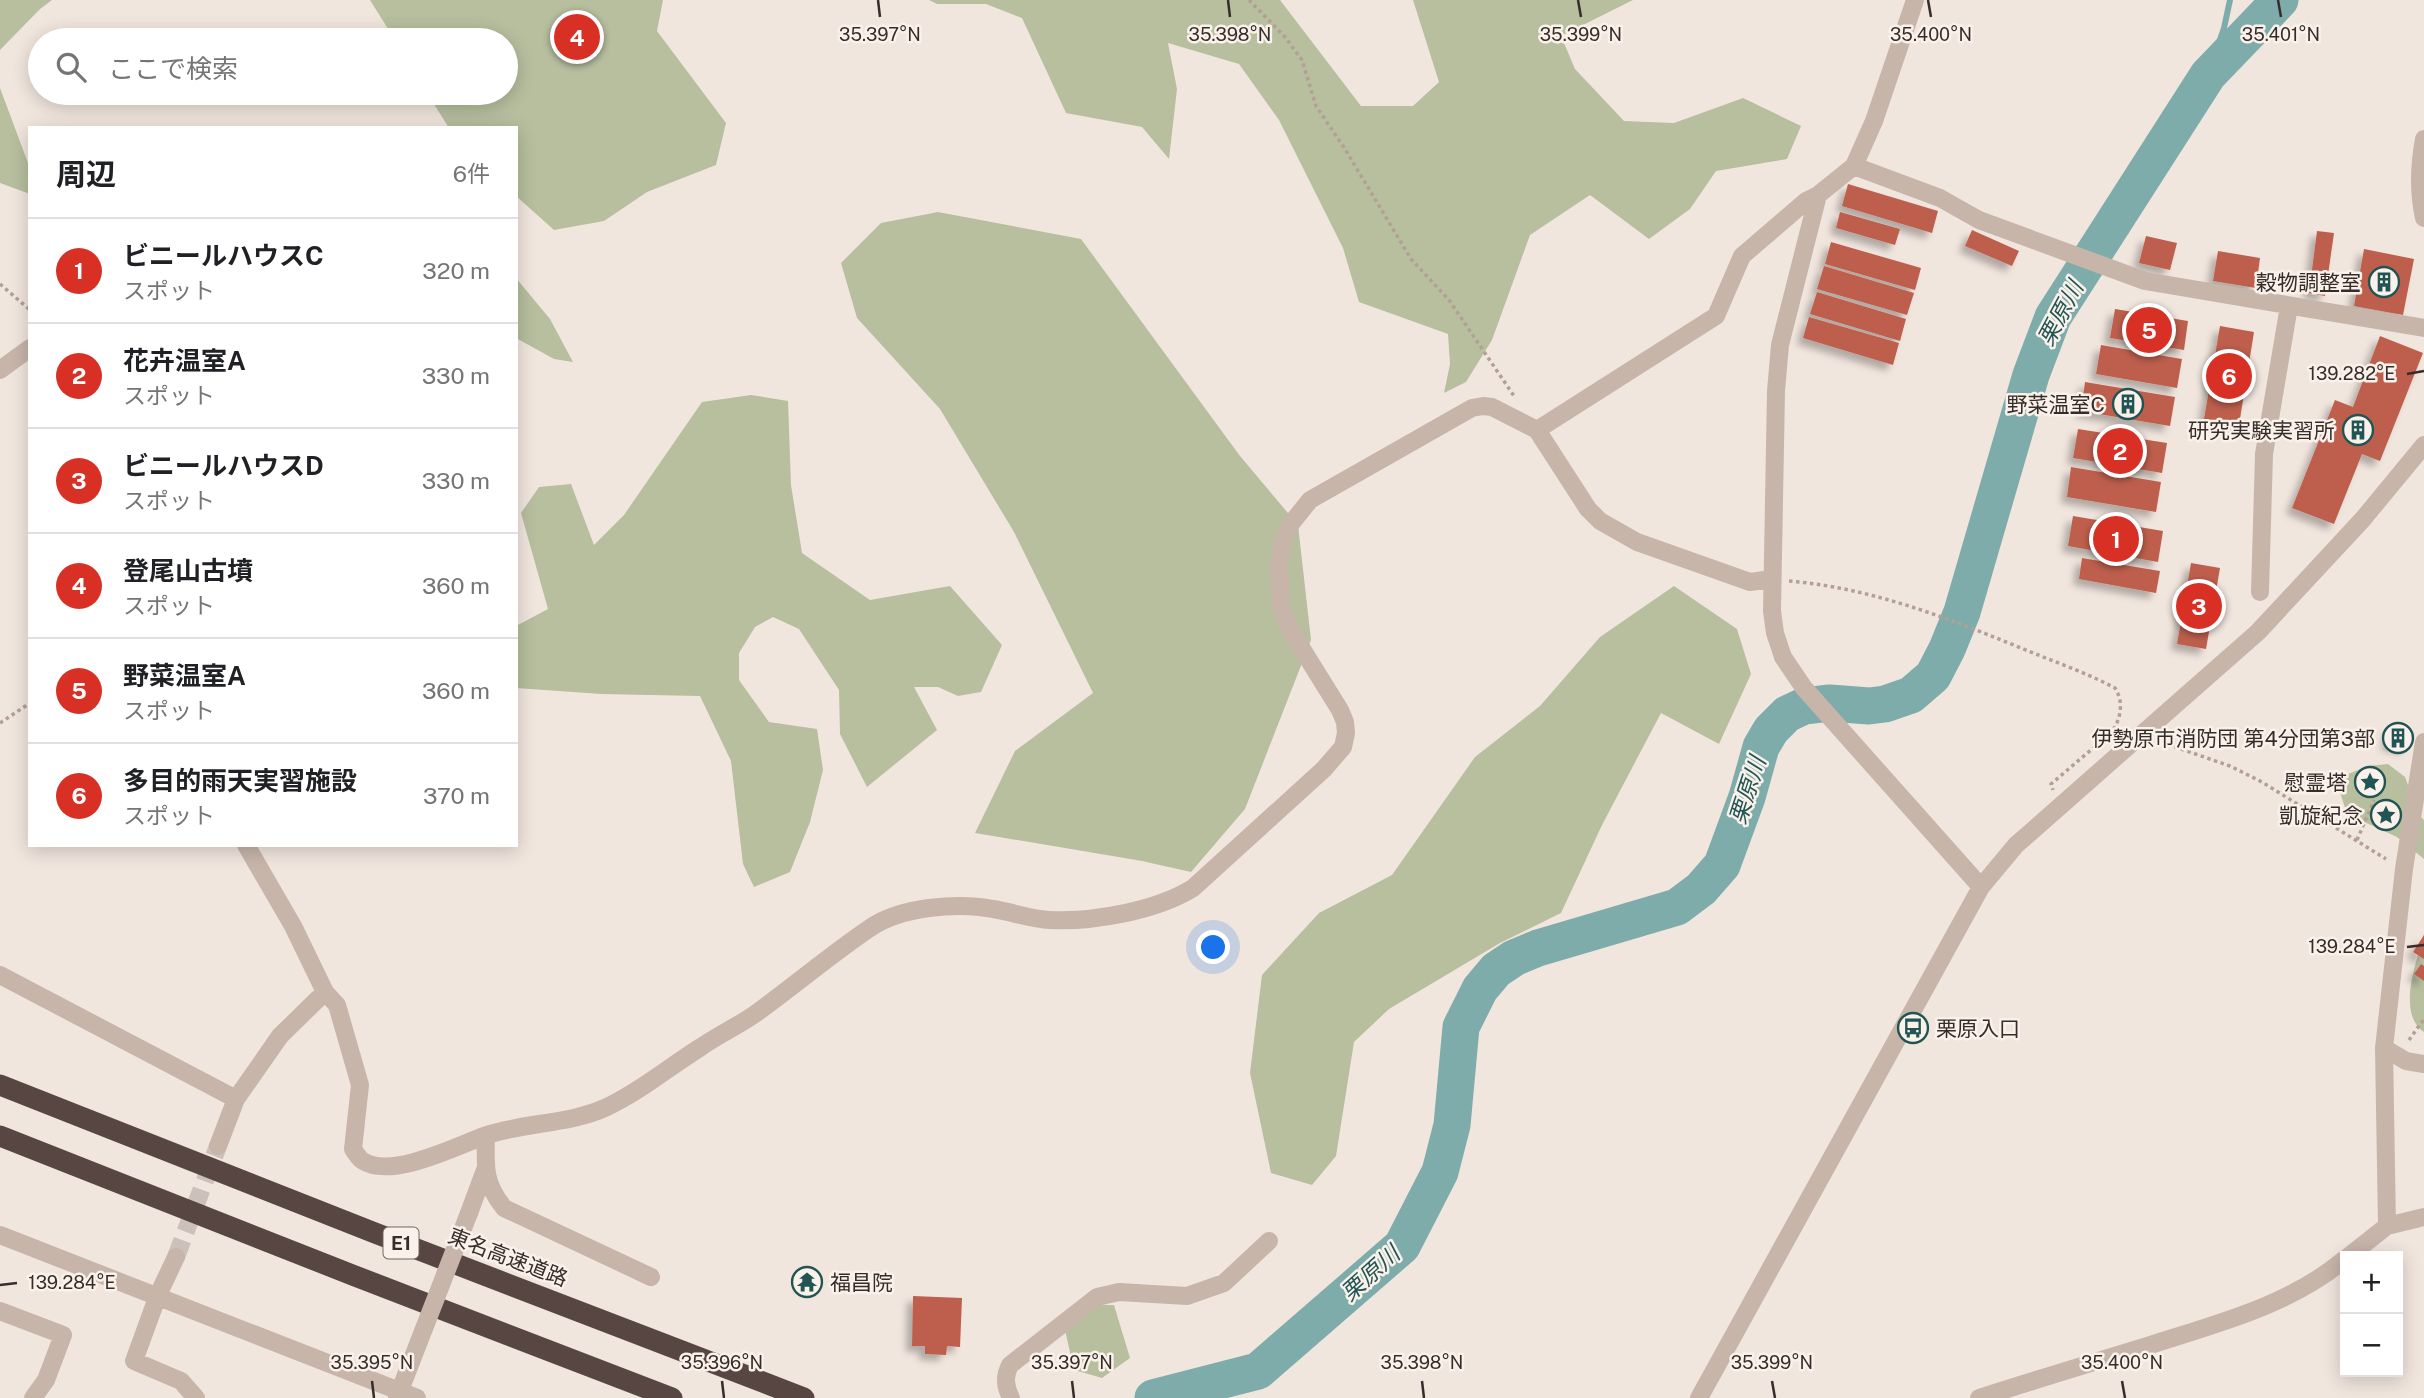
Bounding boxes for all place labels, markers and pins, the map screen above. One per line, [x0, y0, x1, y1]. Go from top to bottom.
pin: 4 [554, 11, 600, 63]
building icon: 穀物調整室 [2367, 265, 2401, 299]
place label: 穀物調整室 [2256, 270, 2361, 295]
pin: 5 [2126, 304, 2172, 356]
pin: 6 [2206, 350, 2252, 402]
building icon: 野菜温室C [2111, 387, 2145, 421]
place label: 野菜温室C [2007, 392, 2105, 417]
building icon: 研究実験実習所 [2341, 413, 2375, 447]
place label: 研究実験実習所 [2188, 418, 2335, 443]
pin: 2 [2097, 425, 2143, 477]
pin: 1 [2093, 513, 2139, 565]
pin: 3 [2176, 580, 2222, 632]
building icon: 伊勢原市消防団 第4分団第3部 [2381, 721, 2415, 755]
place label: 伊勢原市消防団 第4分団第3部 [2091, 726, 2375, 751]
place icon: 慰霊塔 [2353, 765, 2387, 799]
place label: 慰霊塔 [2284, 770, 2347, 795]
place icon: 凱旋紀念 [2369, 798, 2403, 832]
place label: 凱旋紀念 [2279, 803, 2363, 828]
bus stop icon: 栗原入口 [1896, 1011, 1930, 1045]
place label: 栗原入口 [1936, 1016, 2020, 1041]
temple icon: 福昌院 [790, 1265, 824, 1299]
place label: 福昌院 [830, 1270, 893, 1295]

